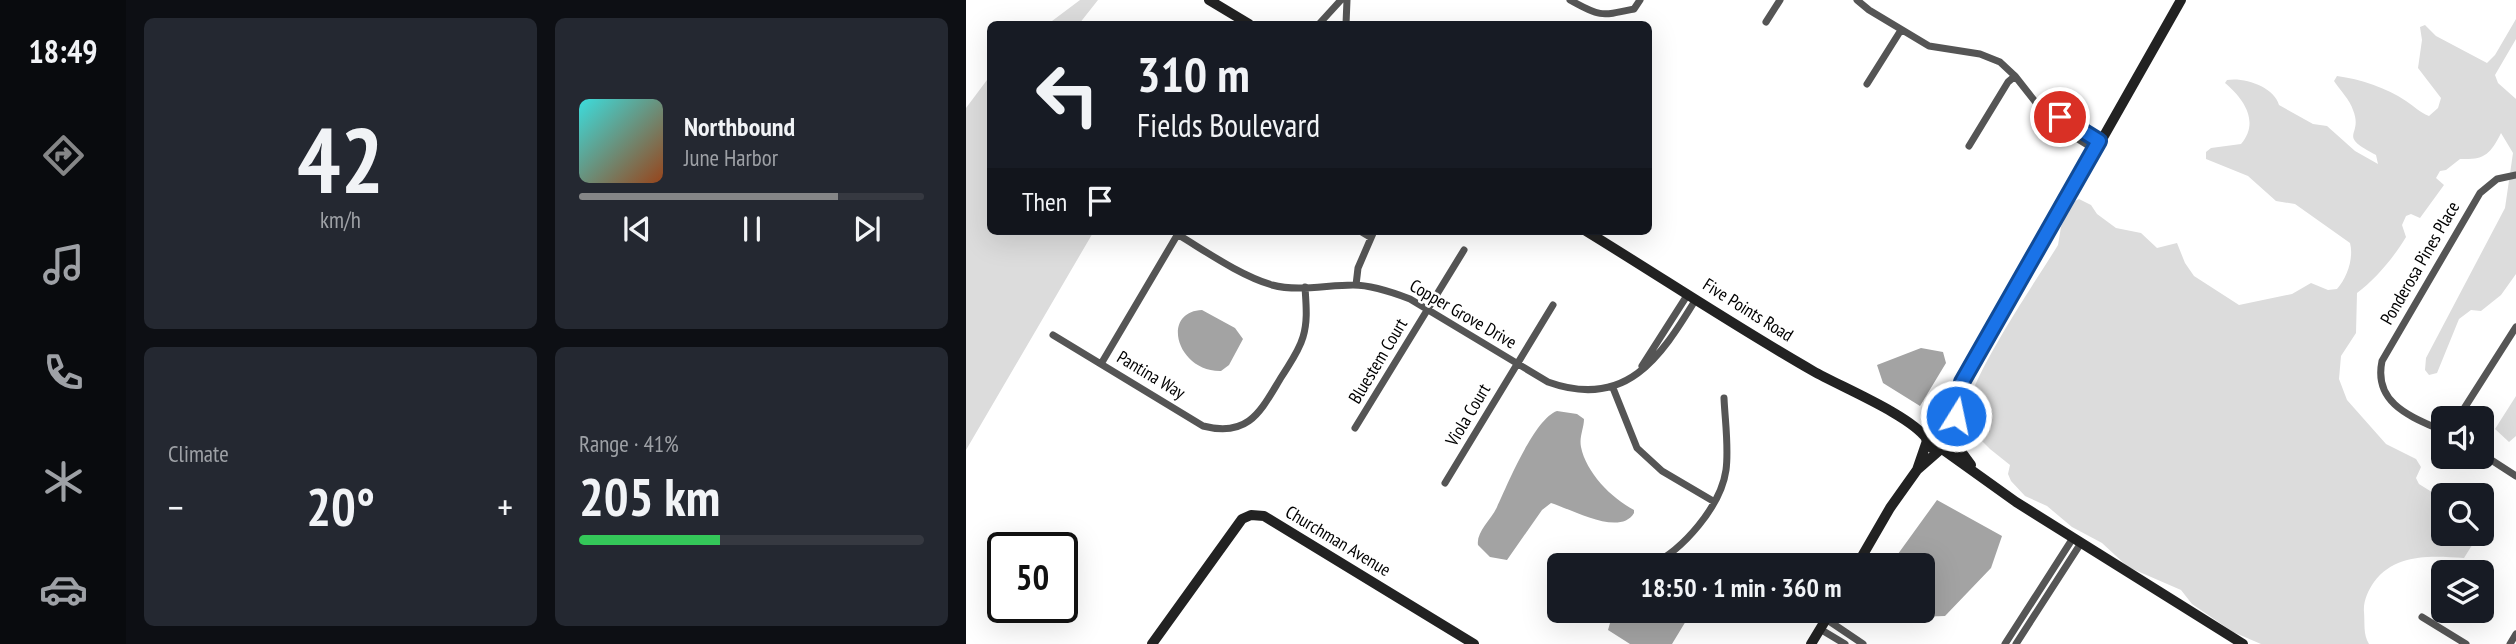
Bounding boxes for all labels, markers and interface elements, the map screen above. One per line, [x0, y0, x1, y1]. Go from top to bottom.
text: 18:49 [28, 30, 98, 72]
text: 310 m [1137, 42, 1250, 106]
icon: left [1022, 49, 1113, 140]
pin [2030, 87, 2090, 147]
icon: arrive [2041, 98, 2079, 136]
text: 42 [297, 100, 384, 218]
text: Fields Boulevard [1137, 104, 1320, 146]
text: Northbound [684, 110, 795, 143]
icon: directions [39, 131, 88, 180]
text: June Harbor [684, 143, 778, 172]
icon: arrive [1081, 182, 1119, 220]
text: Then [1022, 185, 1067, 218]
street label: Ponderosa Pines Place [2375, 197, 2464, 329]
text: km/h [320, 205, 361, 234]
icon: previous [618, 210, 656, 248]
icon: pause [733, 210, 771, 248]
icon: next [848, 210, 886, 248]
icon: music [39, 240, 88, 289]
street label: Five Points Road [1699, 273, 1798, 346]
street label: Copper Grove Drive [1406, 274, 1521, 353]
street label: Bluestem Court [1343, 314, 1412, 408]
street label: Pantina Way [1113, 345, 1190, 404]
icon: phone [39, 348, 88, 397]
street label: Viola Court [1439, 379, 1495, 451]
position arrow [1919, 379, 1993, 453]
map controls [2431, 406, 2494, 623]
button: sound [2431, 406, 2494, 469]
text: Range · 41% [579, 429, 679, 458]
text: Climate [168, 439, 229, 468]
icon: climate [39, 457, 88, 506]
text: 205 km [579, 463, 720, 530]
text: 20° [306, 473, 375, 540]
text: − [168, 482, 184, 531]
text: + [497, 482, 513, 531]
button: search [2431, 483, 2494, 546]
street label: Churchman Avenue [1281, 500, 1395, 581]
speed limit sign: 50 [987, 532, 1078, 623]
button: layers [2431, 560, 2494, 623]
icon: car [39, 565, 88, 614]
text: 18:50 · 1 min · 360 m [1641, 571, 1841, 604]

